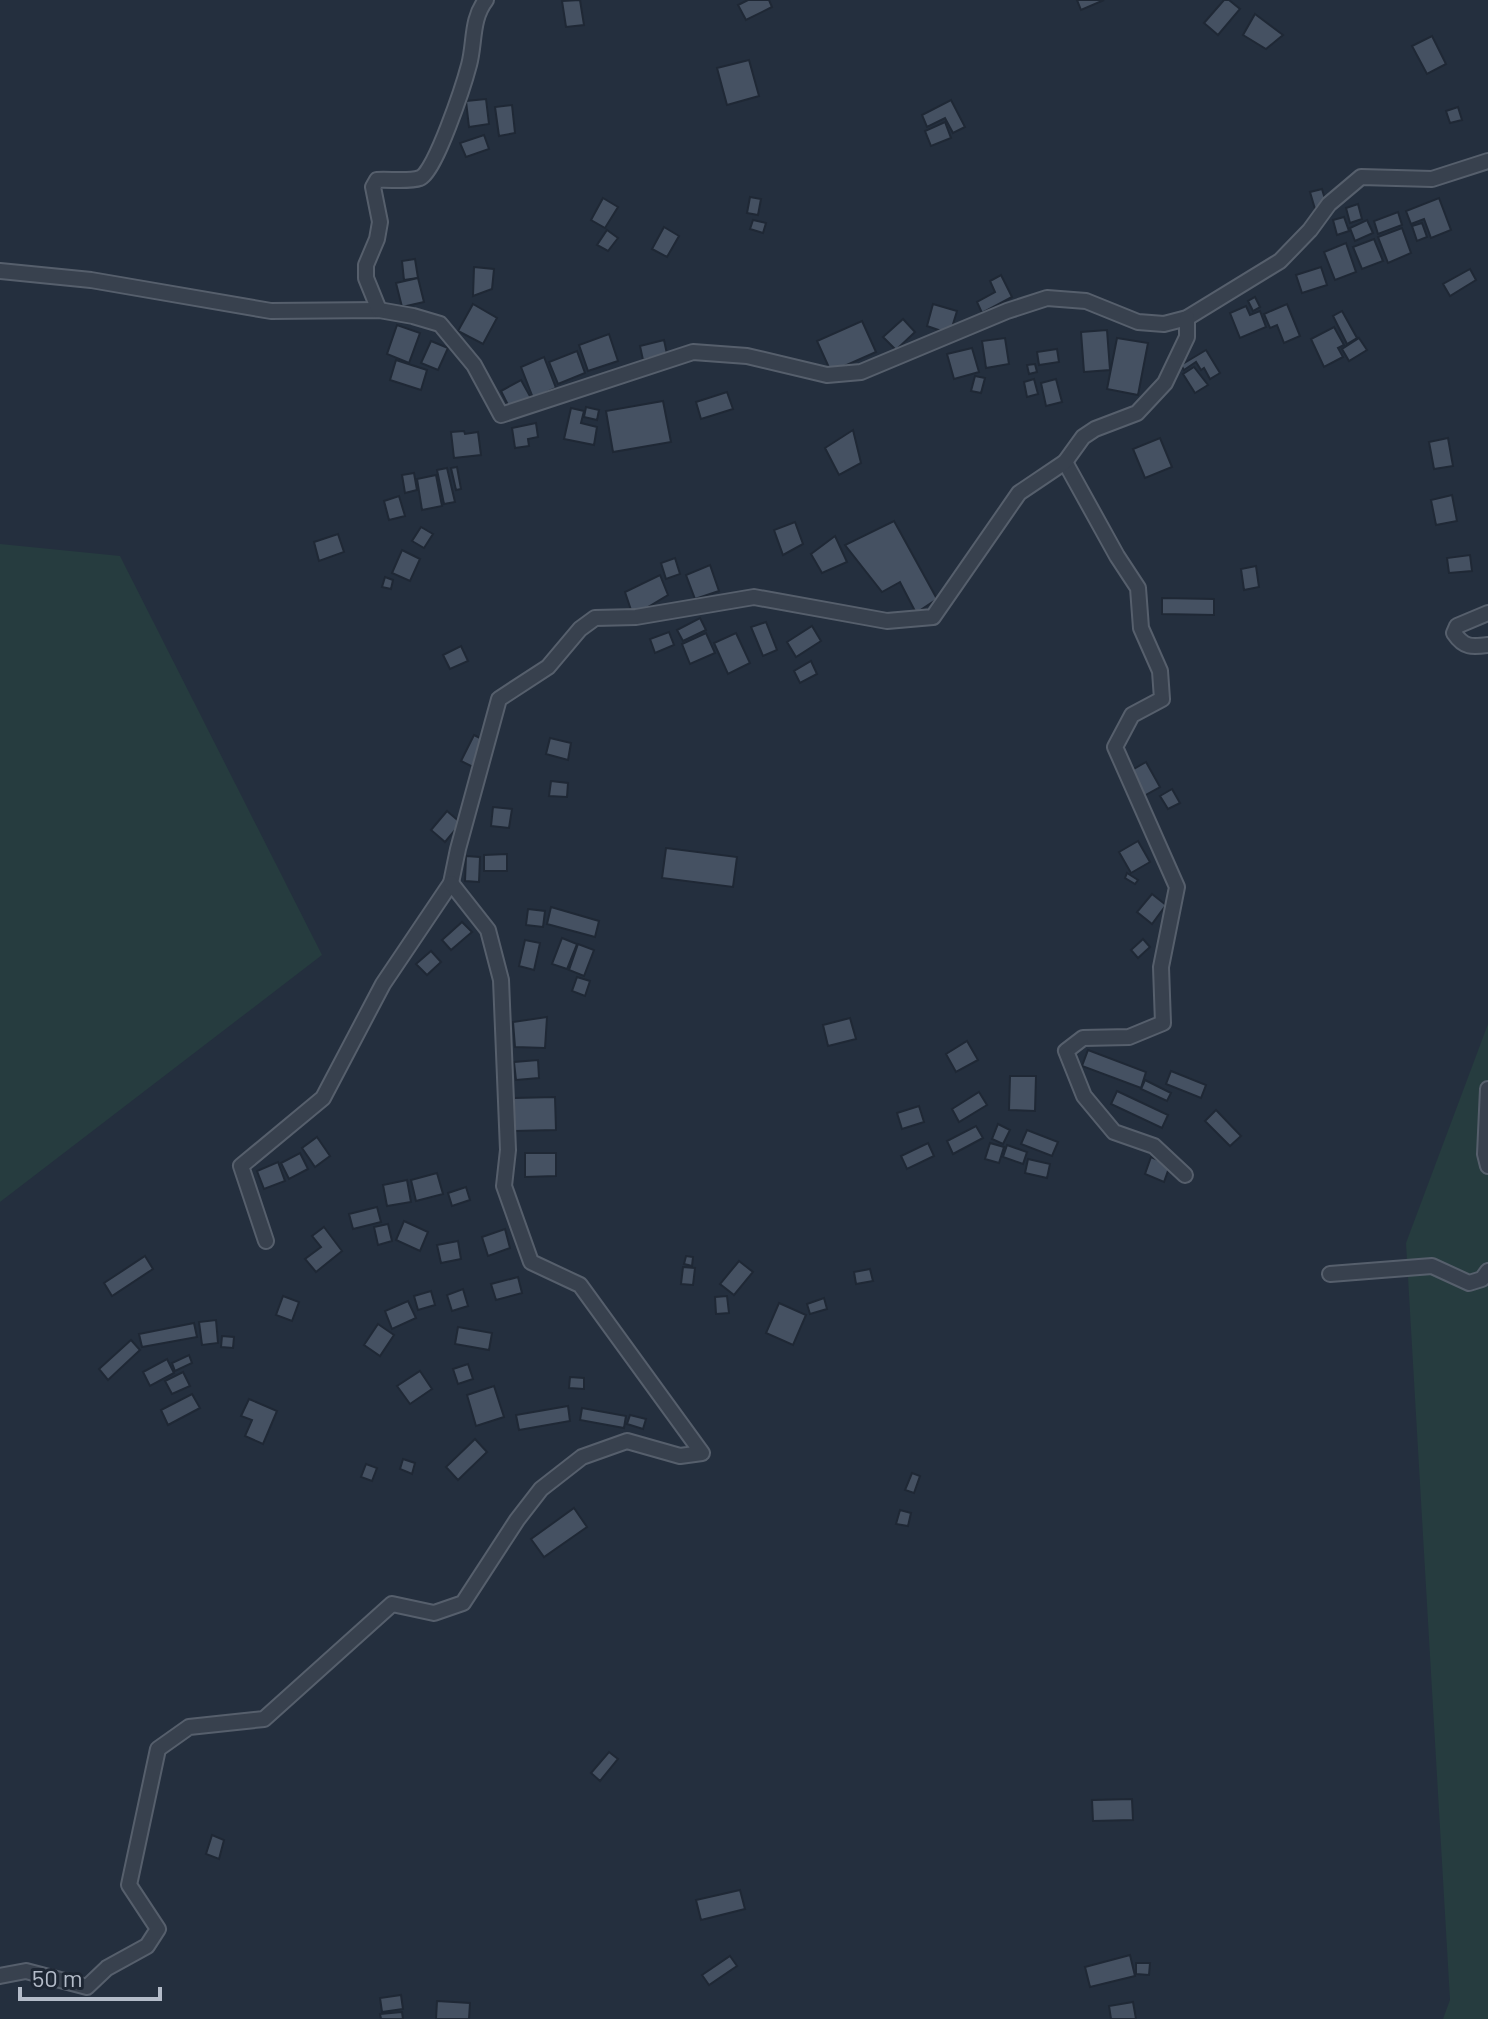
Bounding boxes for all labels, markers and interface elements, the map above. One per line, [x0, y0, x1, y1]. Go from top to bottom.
scale bar [20, 1951, 160, 2001]
text: 50 m [32, 1963, 83, 1992]

